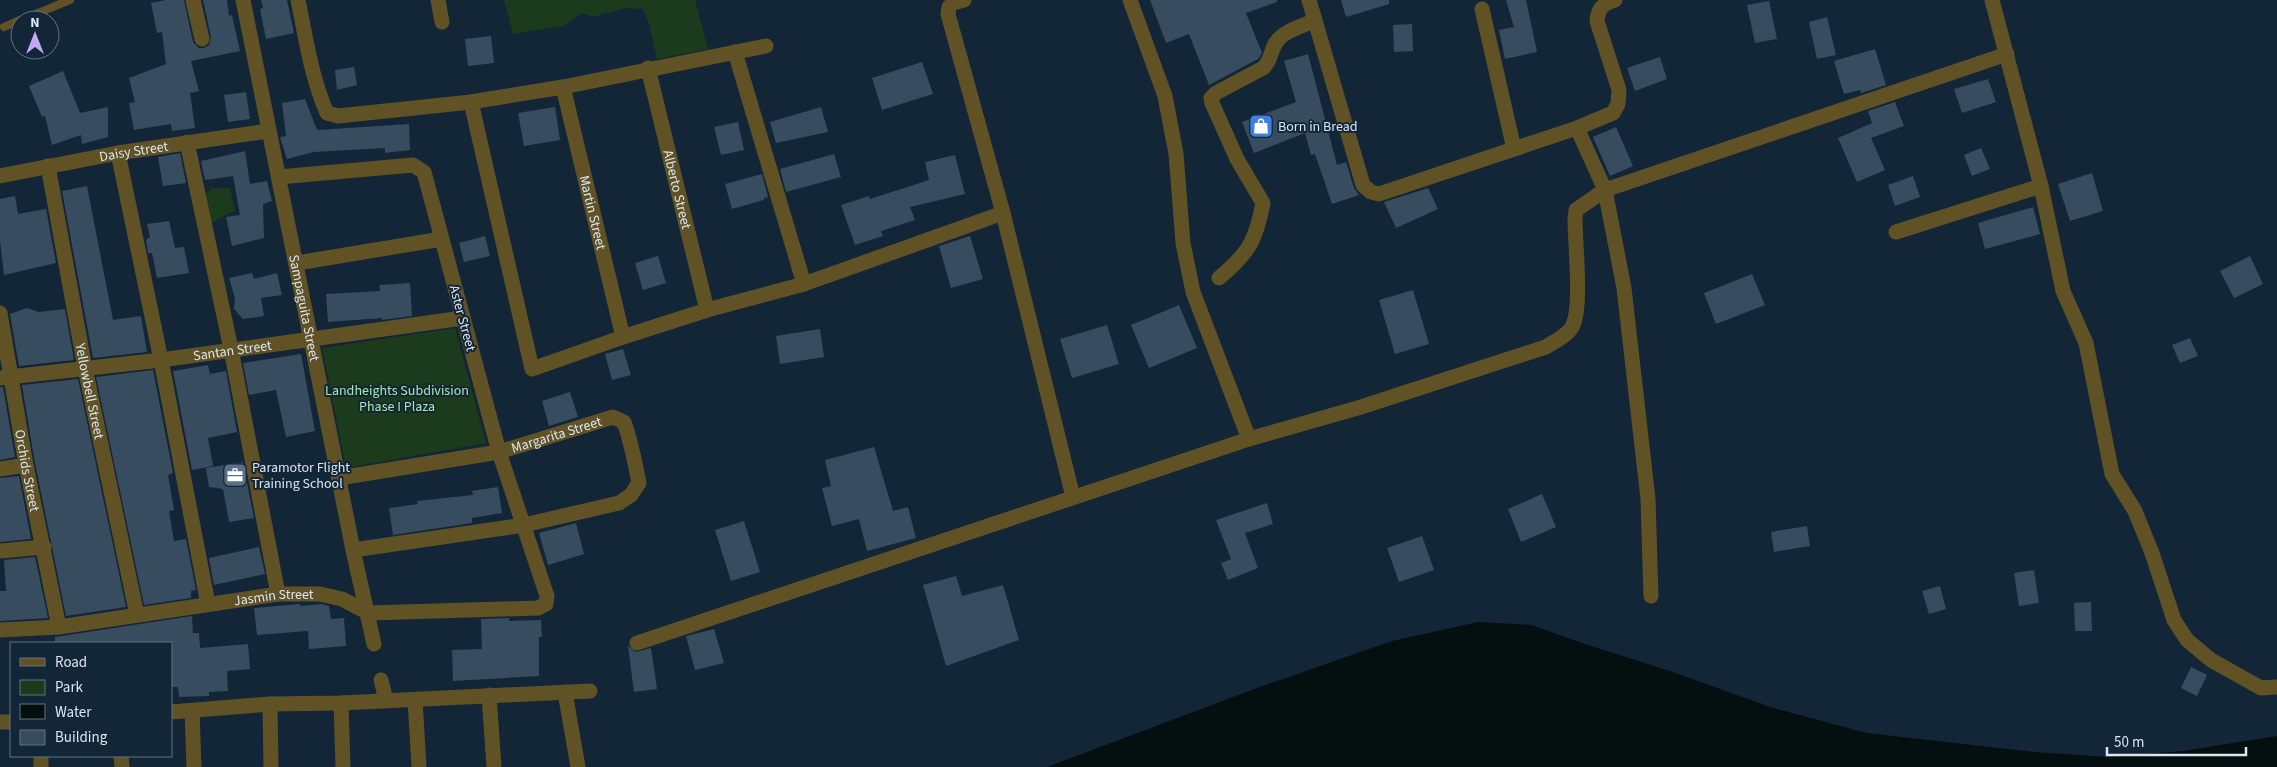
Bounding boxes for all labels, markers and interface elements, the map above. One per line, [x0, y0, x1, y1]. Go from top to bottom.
north arrow [10, 10, 60, 60]
text: N [30, 13, 40, 33]
shop icon: Born in Bread [1248, 113, 1274, 139]
place label: Born in Bread [1278, 117, 1358, 137]
street label: Daisy Street [98, 137, 170, 167]
street label: Alberto Street [657, 148, 696, 232]
street label: Martin Street [574, 173, 611, 252]
street label: Sampaguita Street [283, 253, 324, 363]
street label: Aster Street [444, 283, 481, 354]
street label: Santan Street [192, 336, 273, 366]
street label: Yellowbell Street [69, 341, 109, 441]
park label: Landheights Subdivision Phase I Plaza [325, 381, 469, 417]
street label: Margarita Street [509, 412, 604, 459]
street label: Orchids Street [9, 428, 44, 514]
place label: Paramotor Flight Training School [252, 458, 350, 494]
office icon: Paramotor Flight Training School [222, 462, 248, 488]
street label: Jasmin Street [232, 585, 314, 612]
legend [10, 642, 172, 757]
text: Road [55, 652, 87, 673]
text: Park [55, 677, 84, 698]
text: Water [55, 702, 92, 723]
scale bar [2107, 724, 2246, 756]
text: Building [55, 727, 108, 748]
text: 50 m [2114, 732, 2144, 753]

